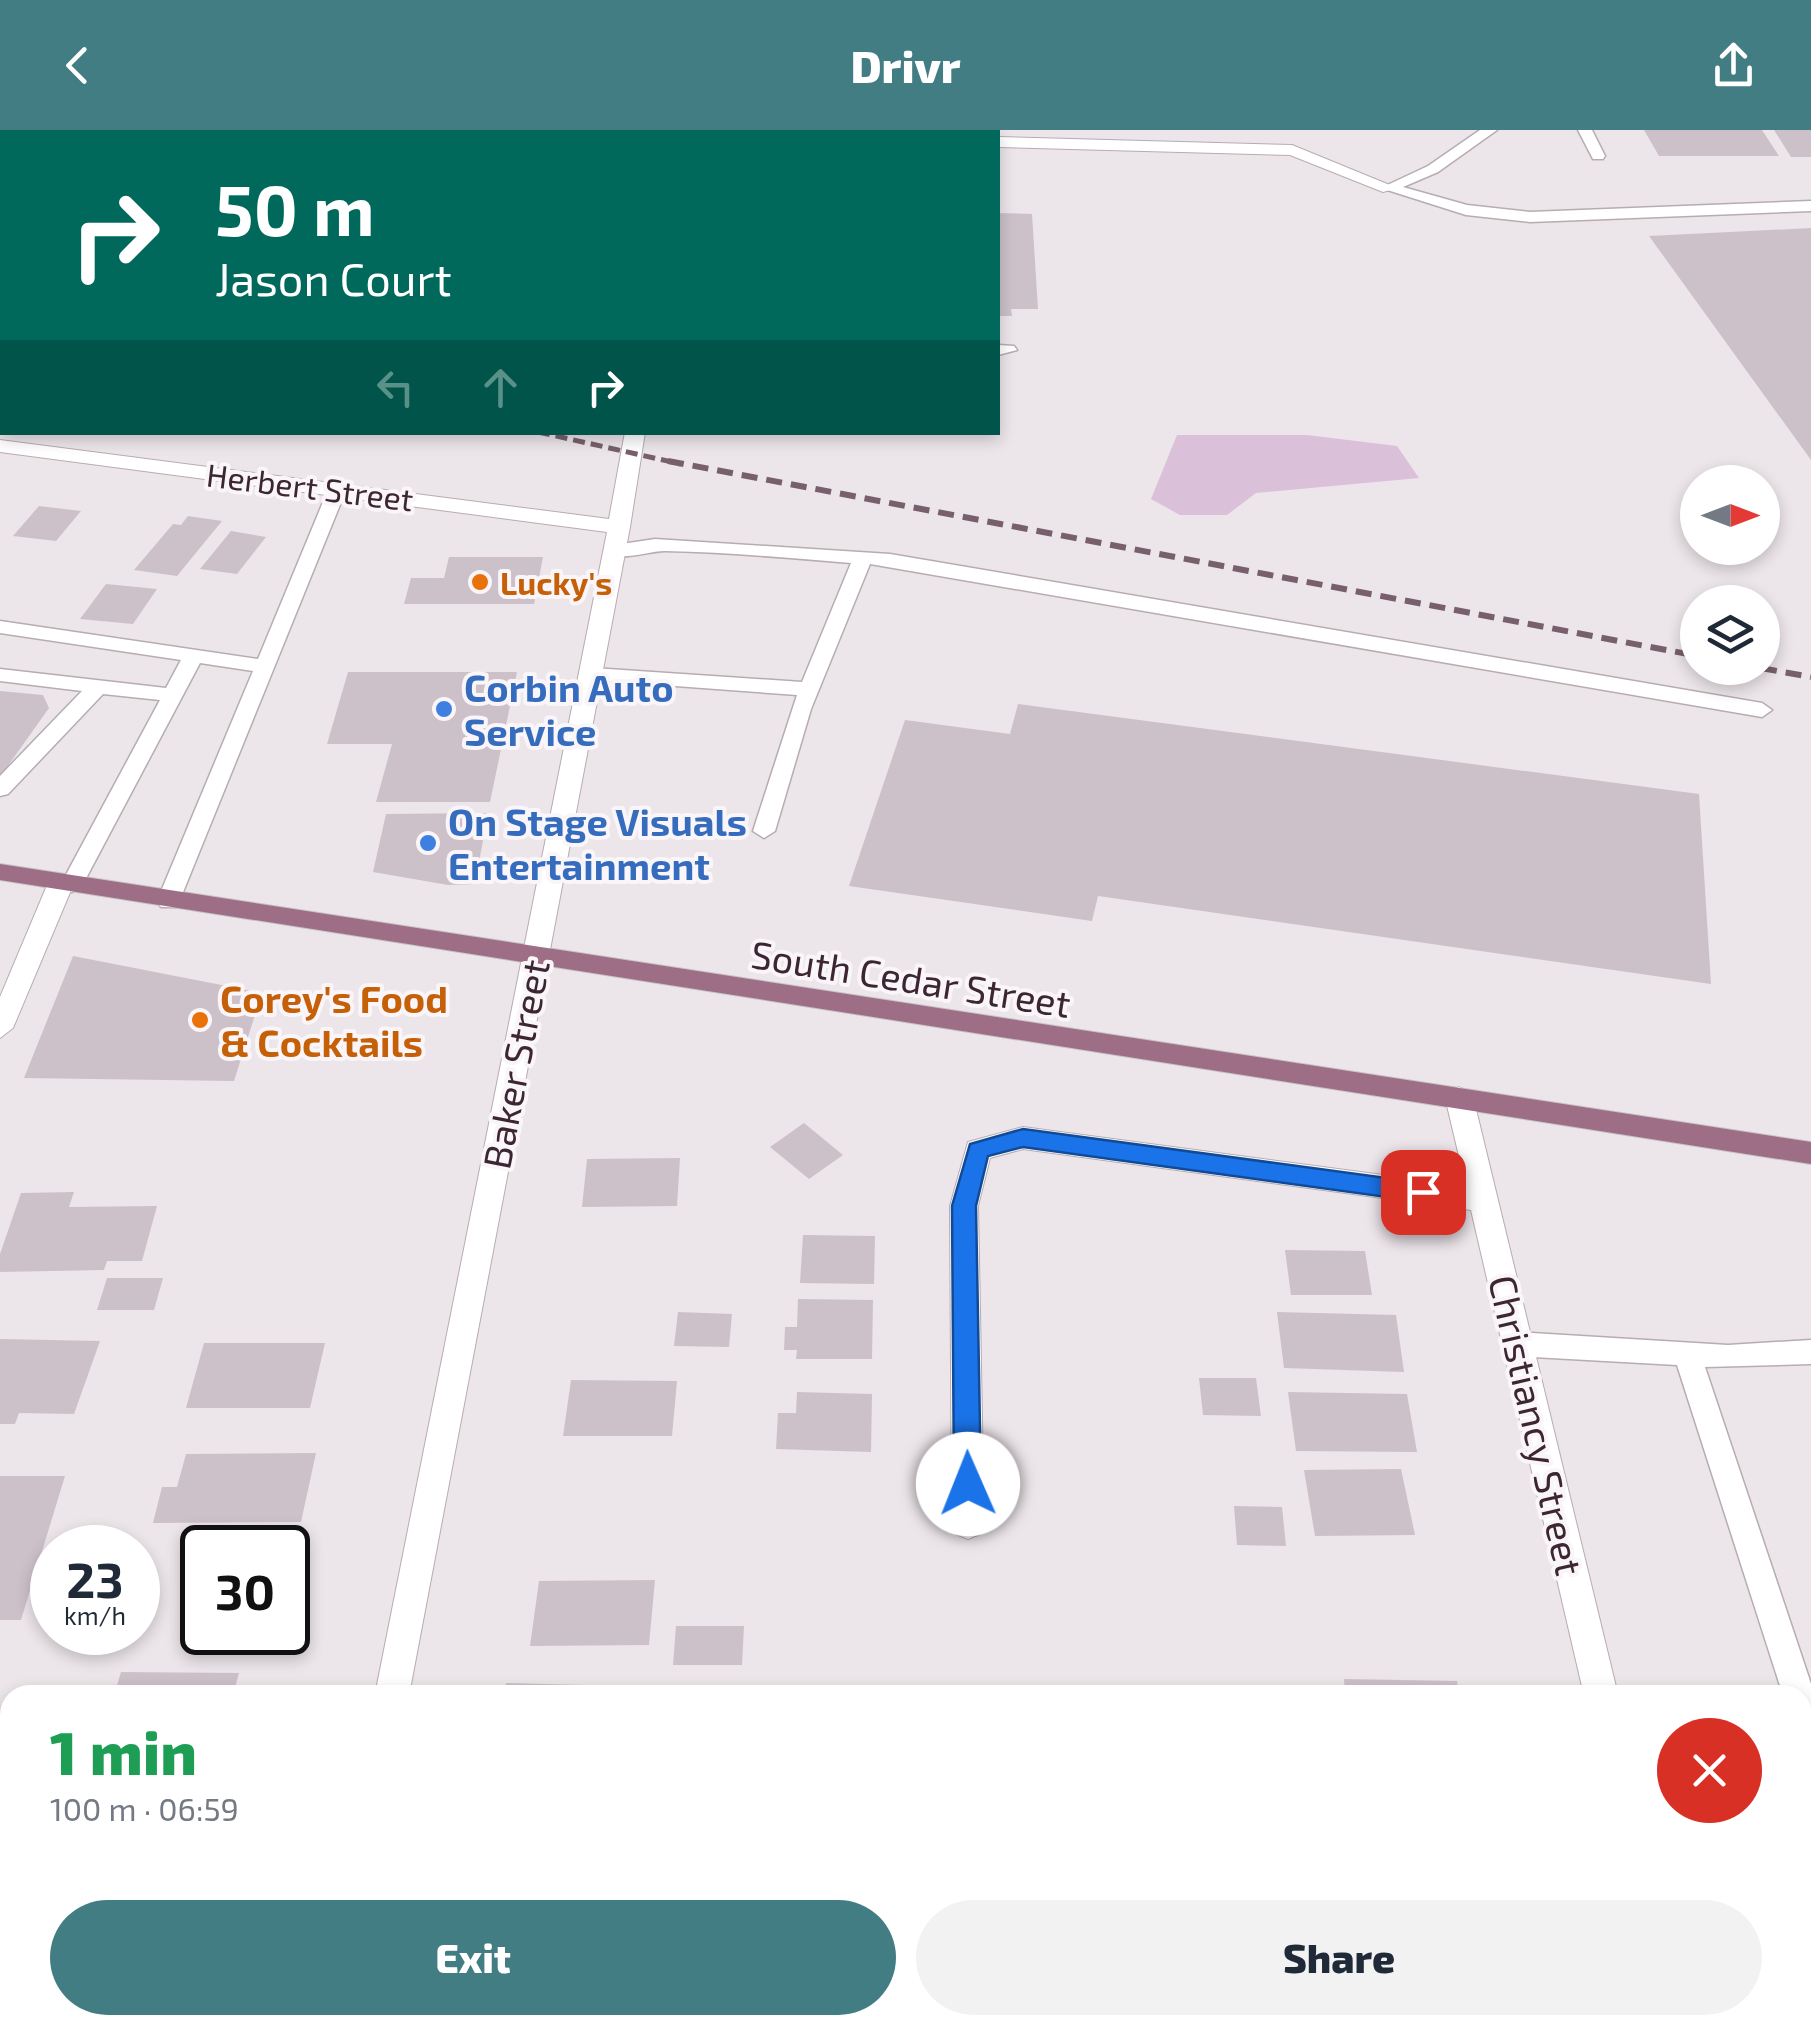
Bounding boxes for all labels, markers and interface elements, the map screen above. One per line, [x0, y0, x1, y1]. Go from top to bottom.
icon: back [50, 38, 105, 93]
text: Drivr [850, 38, 961, 92]
icon: share [1706, 38, 1761, 93]
text: 50 m [215, 166, 375, 250]
icon: right [50, 170, 180, 300]
text: Jason Court [215, 251, 452, 305]
icon: left [368, 360, 423, 415]
icon: ahead [473, 360, 528, 415]
icon: right [578, 360, 633, 415]
street label: Herbert Street [205, 454, 415, 518]
north arrow [1680, 465, 1780, 565]
map controls [1680, 465, 1780, 685]
place label: Lucky's [500, 563, 612, 602]
marker: Lucky's [469, 571, 491, 593]
button: layers [1680, 585, 1780, 685]
place label: Corbin Auto Service [464, 664, 674, 754]
marker: Corbin Auto Service [433, 698, 455, 720]
place label: On Stage Visuals Entertainment [448, 798, 747, 888]
marker: On Stage Visuals Entertainment [417, 832, 439, 854]
street label: South Cedar Street [748, 930, 1074, 1026]
street label: Baker Street [472, 955, 558, 1173]
place label: Corey's Food & Cocktails [220, 975, 448, 1065]
marker: Corey's Food & Cocktails [189, 1009, 211, 1031]
pin [1381, 1150, 1466, 1235]
icon: arrive [1396, 1165, 1451, 1220]
street label: Christiancy Street [1480, 1271, 1594, 1579]
position arrow [916, 1432, 1020, 1536]
speed limit sign: 30 [180, 1525, 310, 1655]
text: 23 [66, 1548, 124, 1608]
text: km/h [64, 1600, 126, 1630]
text: 1 min [50, 1715, 197, 1787]
button: close [1657, 1718, 1762, 1823]
text: 100 m · 06:59 [50, 1789, 239, 1827]
button: Exit [50, 1900, 896, 2015]
button: Share [916, 1900, 1762, 2015]

